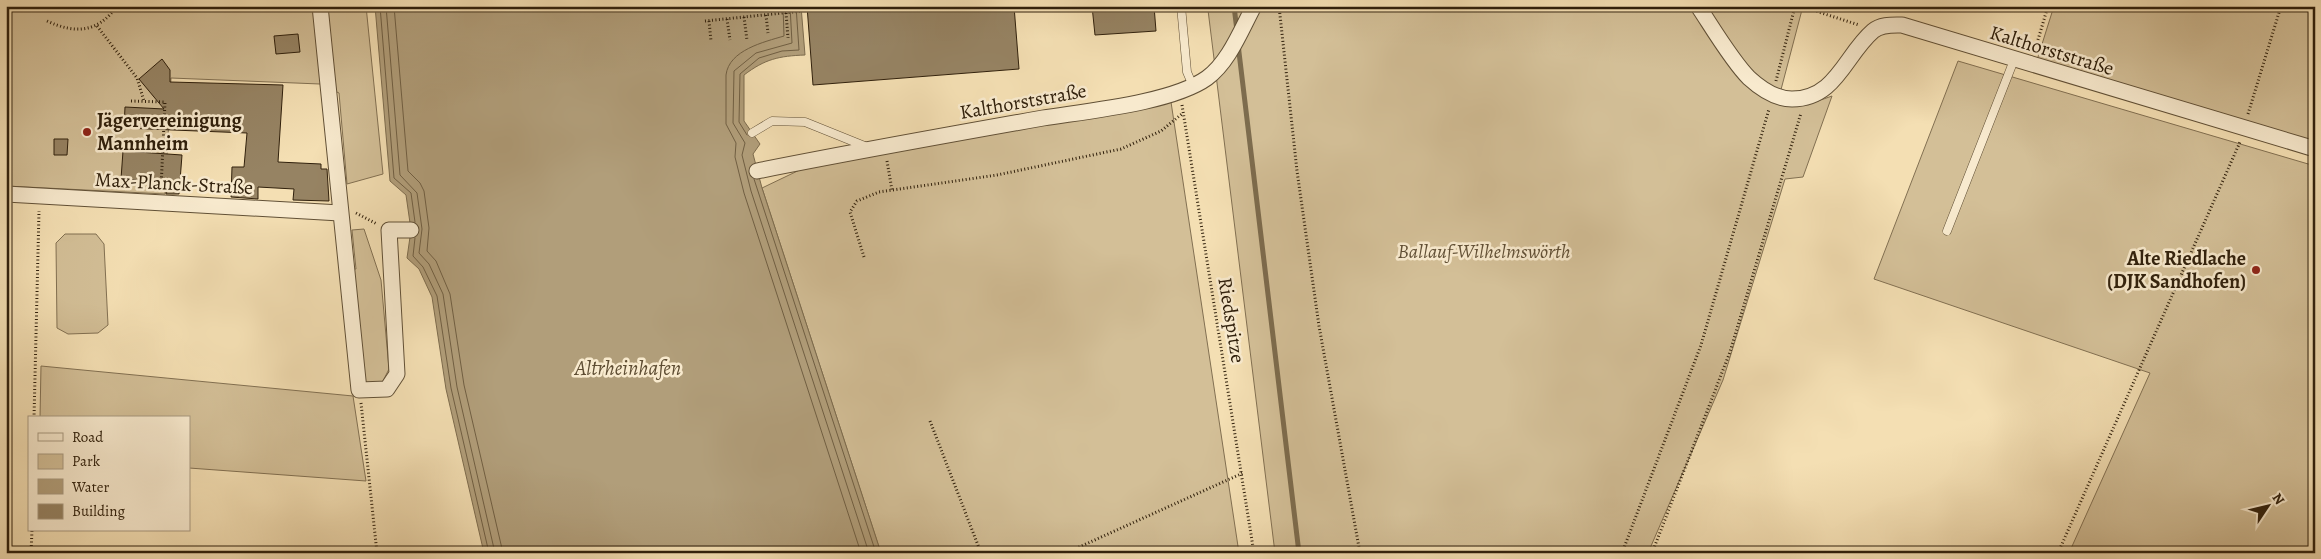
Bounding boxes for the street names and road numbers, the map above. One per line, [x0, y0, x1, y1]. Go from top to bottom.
street label: Kalthorststraße [1987, 19, 2117, 82]
street label: Kalthorststraße [958, 77, 1089, 126]
street label: Max-Planck-Straße [94, 166, 254, 201]
street label: Riedspitze [1211, 275, 1252, 365]

